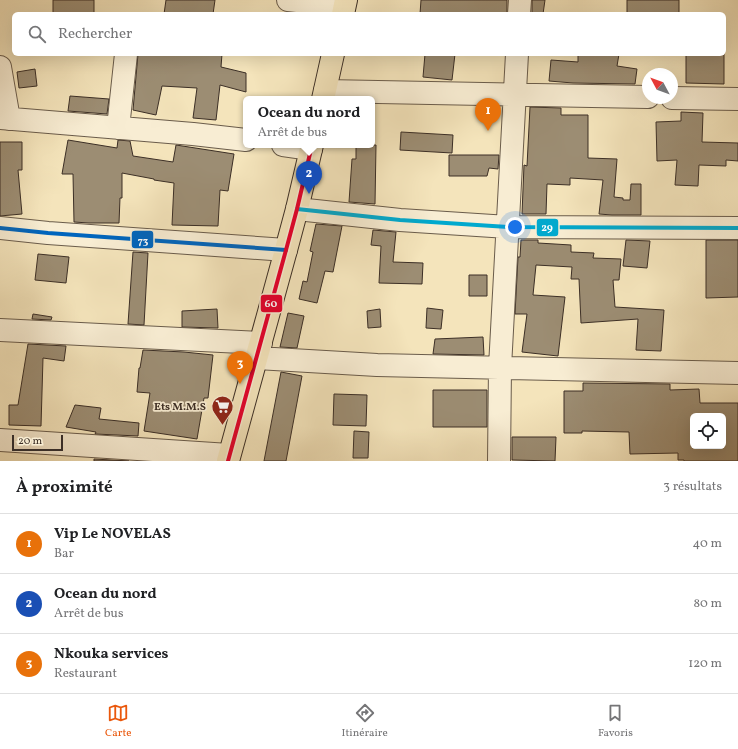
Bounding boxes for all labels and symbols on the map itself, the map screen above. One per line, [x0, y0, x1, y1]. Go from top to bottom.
north arrow [642, 68, 678, 104]
pin: 1 [475, 98, 501, 131]
pin: 2 [296, 161, 322, 194]
your location [505, 217, 525, 237]
line badge: 29 [536, 218, 559, 237]
text: 29 [541, 221, 553, 236]
line badge: 73 [131, 230, 154, 249]
text: 73 [138, 234, 149, 249]
line badge: 60 [260, 294, 283, 313]
text: 60 [265, 297, 278, 312]
pin: 3 [227, 351, 253, 384]
supermarket icon: Ets M.M.S [209, 393, 235, 426]
place label: Ets M.M.S [154, 400, 206, 415]
scale bar [12, 433, 63, 452]

